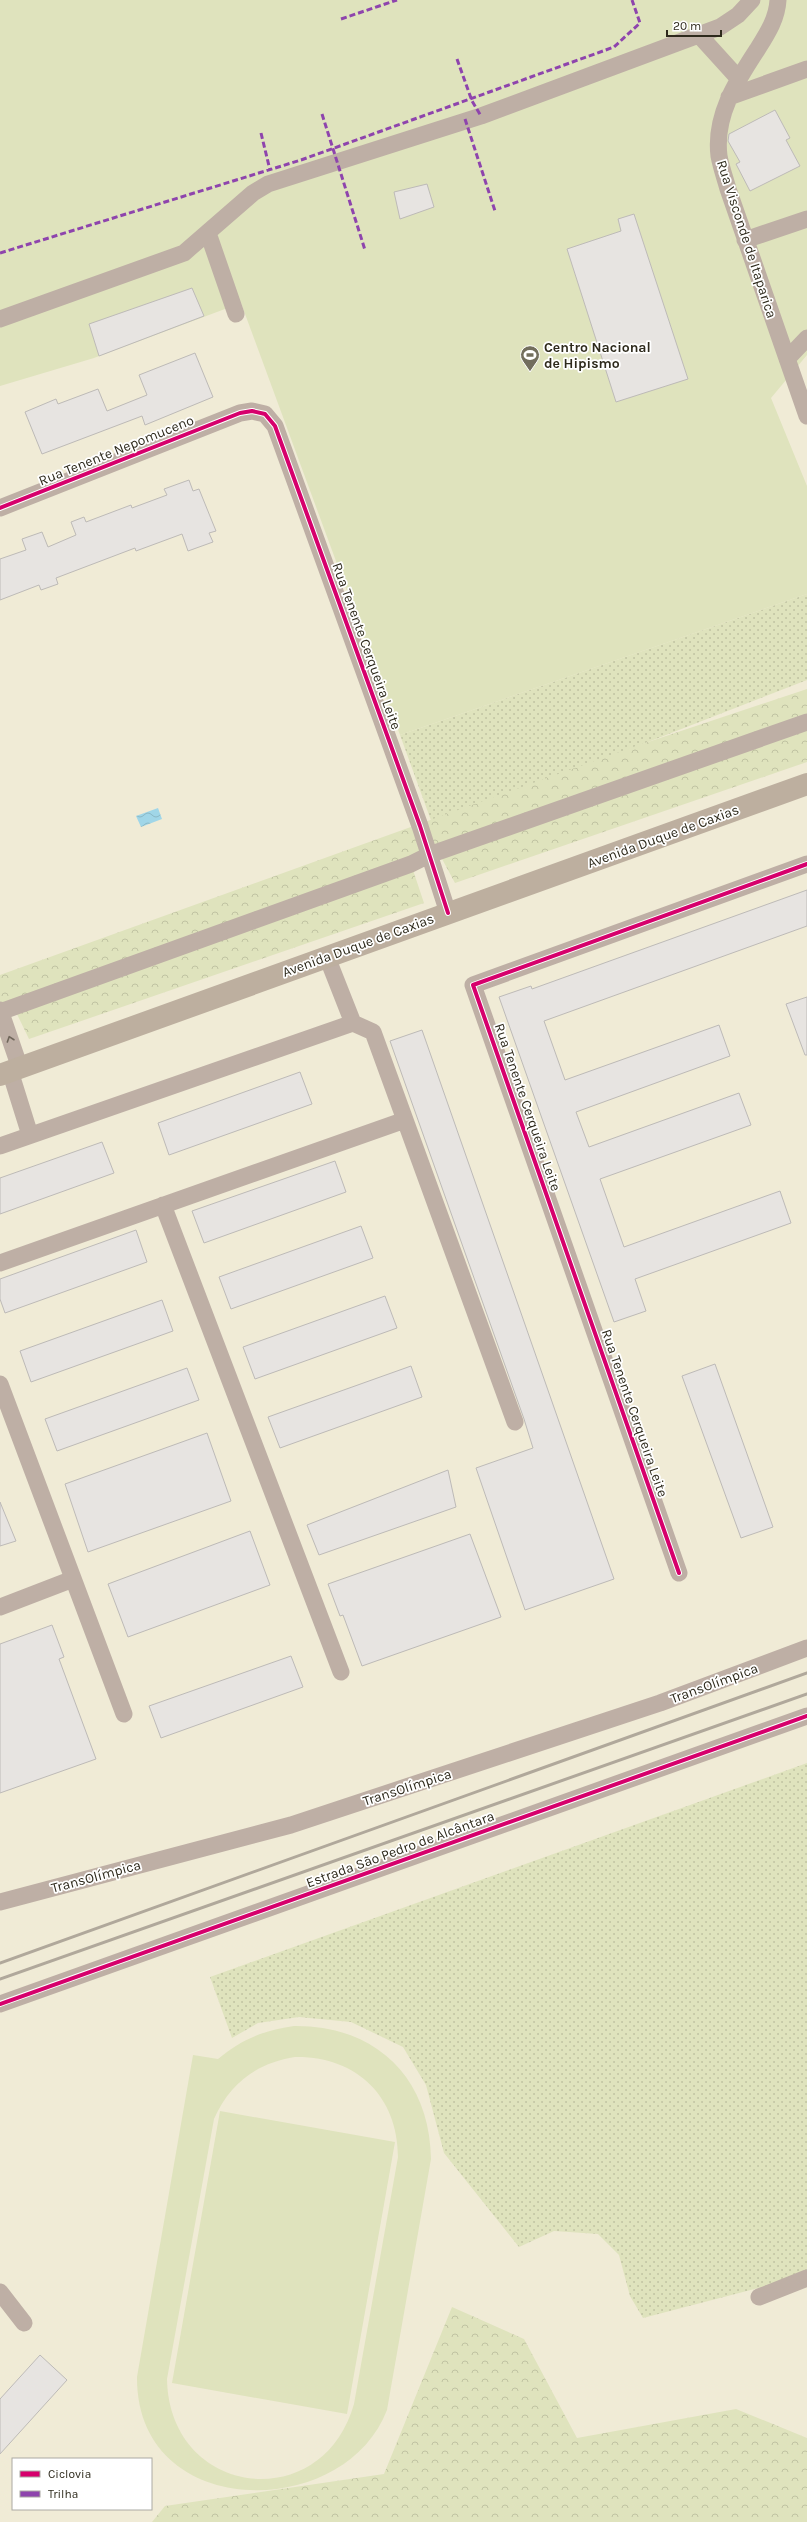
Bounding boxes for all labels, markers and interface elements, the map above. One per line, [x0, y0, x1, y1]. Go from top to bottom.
scale bar [667, 12, 721, 38]
text: 20 m [673, 19, 701, 33]
street label: Rua Visconde de Itaparica [713, 158, 780, 320]
place label: Centro Nacional de Hipismo [544, 339, 651, 372]
sports icon: Centro Nacional de Hipismo [519, 344, 541, 372]
street label: Rua Tenente Nepomuceno [36, 412, 196, 489]
street label: Rua Tenente Cerqueira Leite [328, 560, 405, 732]
street label: Avenida Duque de Caxias [585, 801, 741, 872]
street label: Avenida Duque de Caxias [280, 910, 436, 981]
street label: Rua Tenente Cerqueira Leite [491, 1021, 564, 1193]
one-way arrow [6, 1035, 15, 1042]
street label: Rua Tenente Cerqueira Leite [598, 1327, 671, 1499]
street label: TransOlímpica [668, 1660, 760, 1707]
street label: TransOlímpica [361, 1765, 454, 1810]
street label: Estrada São Pedro de Alcântara [304, 1807, 497, 1891]
street label: TransOlímpica [49, 1856, 143, 1897]
legend [12, 2458, 152, 2510]
text: Ciclovia [48, 2467, 91, 2481]
text: Trilha [48, 2487, 78, 2501]

